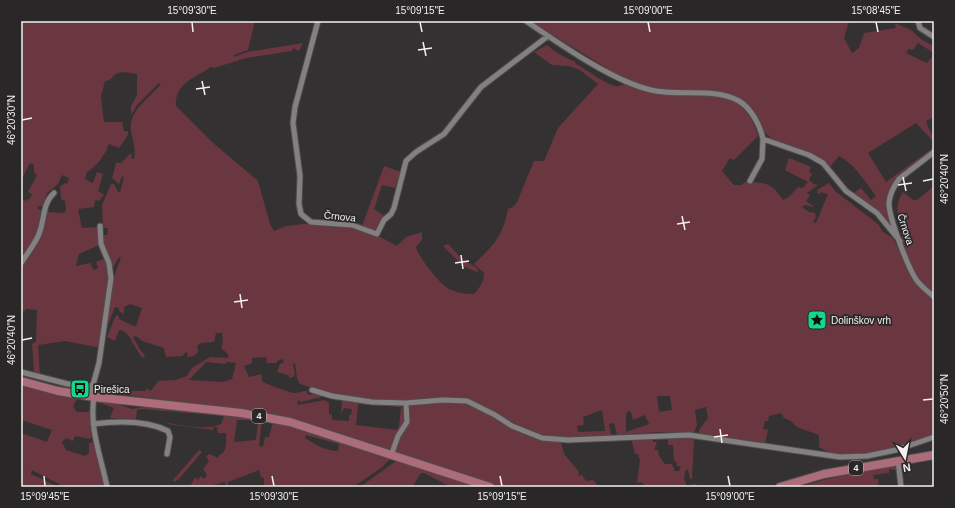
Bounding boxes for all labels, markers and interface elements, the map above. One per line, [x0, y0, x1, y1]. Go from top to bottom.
text: 15°09'30"E [167, 5, 217, 16]
text: 15°09'15"E [395, 5, 445, 16]
text: 15°09'00"E [623, 5, 673, 16]
text: 15°08'45"E [851, 5, 901, 16]
text: 46°20'30"N [6, 95, 17, 145]
text: 46°20'40"N [939, 154, 950, 204]
street label: Črnova [323, 208, 357, 224]
street label: Črnova [895, 212, 917, 247]
place icon: Dolinškov vrh [806, 309, 828, 331]
text: 46°20'40"N [6, 315, 17, 365]
place label: Dolinškov vrh [831, 315, 891, 326]
text: 46°20'50"N [939, 374, 950, 424]
bus stop icon: Pirešica [69, 378, 91, 400]
place label: Pirešica [94, 384, 130, 395]
road number: 4 [252, 409, 266, 423]
north arrow [885, 438, 925, 478]
road number: 4 [849, 461, 863, 475]
text: N [902, 461, 912, 474]
text: 15°09'45"E [20, 491, 70, 502]
text: 15°09'30"E [249, 491, 299, 502]
text: 15°09'15"E [477, 491, 527, 502]
text: 15°09'00"E [705, 491, 755, 502]

